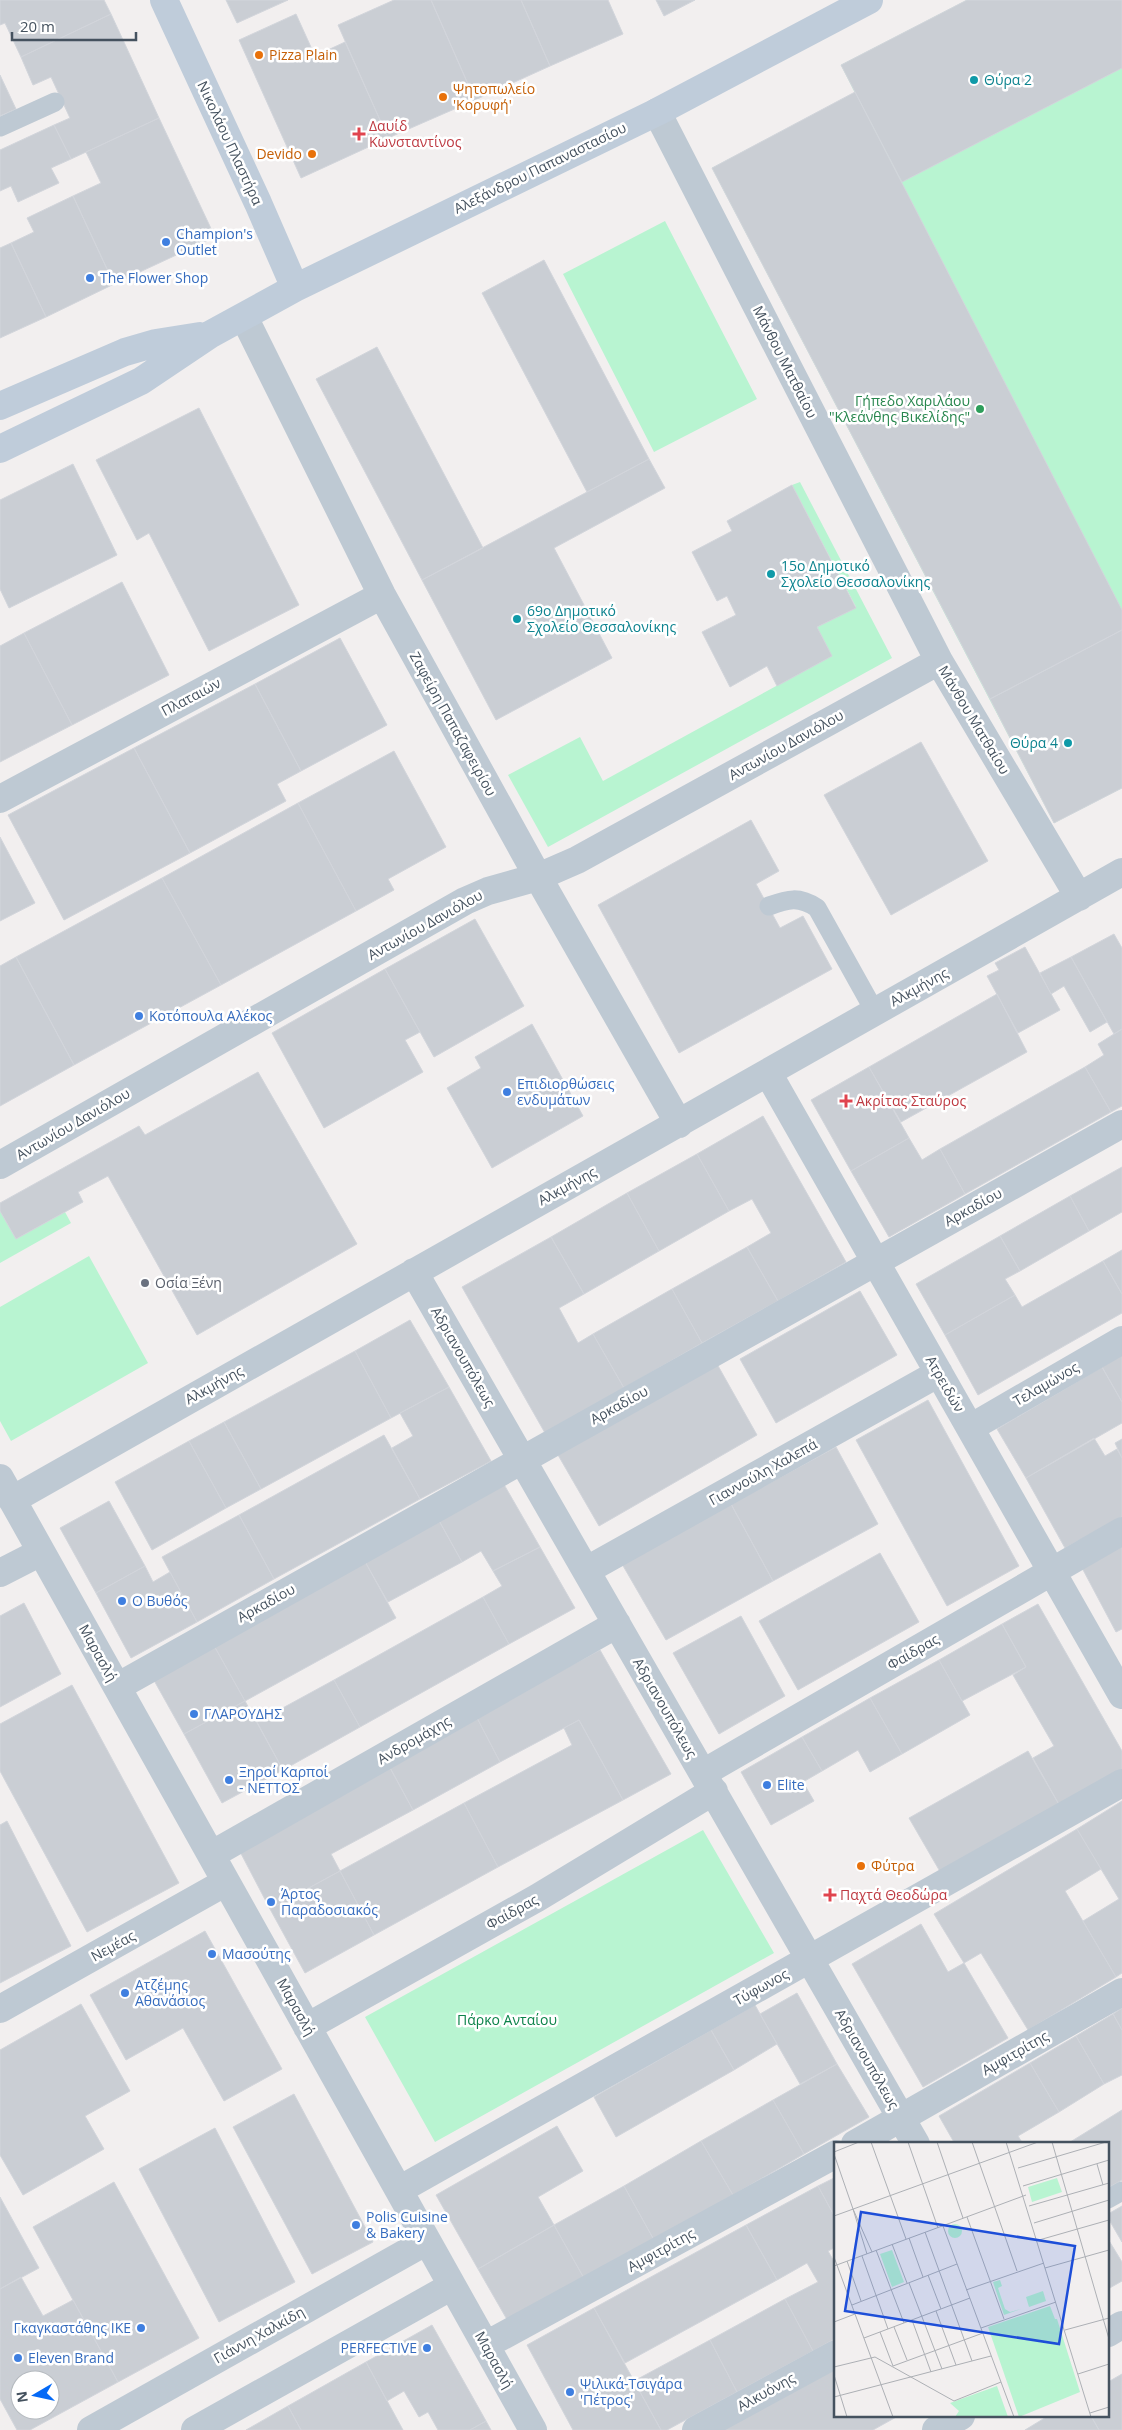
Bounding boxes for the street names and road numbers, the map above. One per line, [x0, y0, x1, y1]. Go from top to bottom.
street label: Νικολάου Πλαστήρα [193, 78, 268, 208]
street label: Αλεξάνδρου Παπαναστασίου [450, 117, 629, 218]
street label: Μάνθου Ματθαίου [749, 302, 822, 421]
street label: Ζαφείρη Παπαζαφειρίου [406, 648, 501, 799]
street label: Μάνθου Ματθαίου [934, 662, 1014, 778]
street label: Πλαταιών [158, 673, 224, 720]
street label: Αντωνίου Δανιόλου [725, 705, 847, 784]
street label: Αντωνίου Δανιόλου [364, 885, 486, 964]
street label: Αλκμήνης [886, 963, 952, 1010]
street label: Αντωνίου Δανιόλου [12, 1083, 133, 1164]
street label: Αλκμήνης [534, 1162, 600, 1209]
street label: Αρκαδίου [940, 1183, 1005, 1230]
street label: Αδριανουπόλεως [427, 1303, 500, 1411]
street label: Ατρειδών [922, 1352, 969, 1415]
street label: Τελαμώνος [1010, 1357, 1082, 1410]
street label: Αλκμήνης [181, 1361, 247, 1408]
street label: Αρκαδίου [586, 1381, 651, 1428]
street label: Γιαννούλη Χαλεπά [705, 1434, 821, 1509]
street label: Αρκαδίου [233, 1579, 298, 1626]
street label: Μαρασλή [75, 1621, 122, 1685]
street label: Φαίδρας [883, 1629, 942, 1674]
street label: Αδριανουπόλεως [629, 1654, 702, 1762]
street label: Ανδρομάχης [374, 1711, 454, 1768]
street label: Φαίδρας [482, 1889, 541, 1934]
street label: Νεμέας [87, 1926, 139, 1965]
street label: Τύφωνος [730, 1964, 792, 2009]
street label: Μαρασλή [273, 1975, 320, 2039]
street label: Αδριανουπόλεως [831, 2005, 904, 2113]
street label: Αμφιτρίτης [978, 2026, 1052, 2079]
street label: Αμφιτρίτης [624, 2223, 698, 2276]
street label: Γιάννη Χαλκίδη [210, 2302, 308, 2367]
street label: Μαρασλή [471, 2328, 518, 2392]
street label: Αλκυόνης [733, 2368, 798, 2415]

